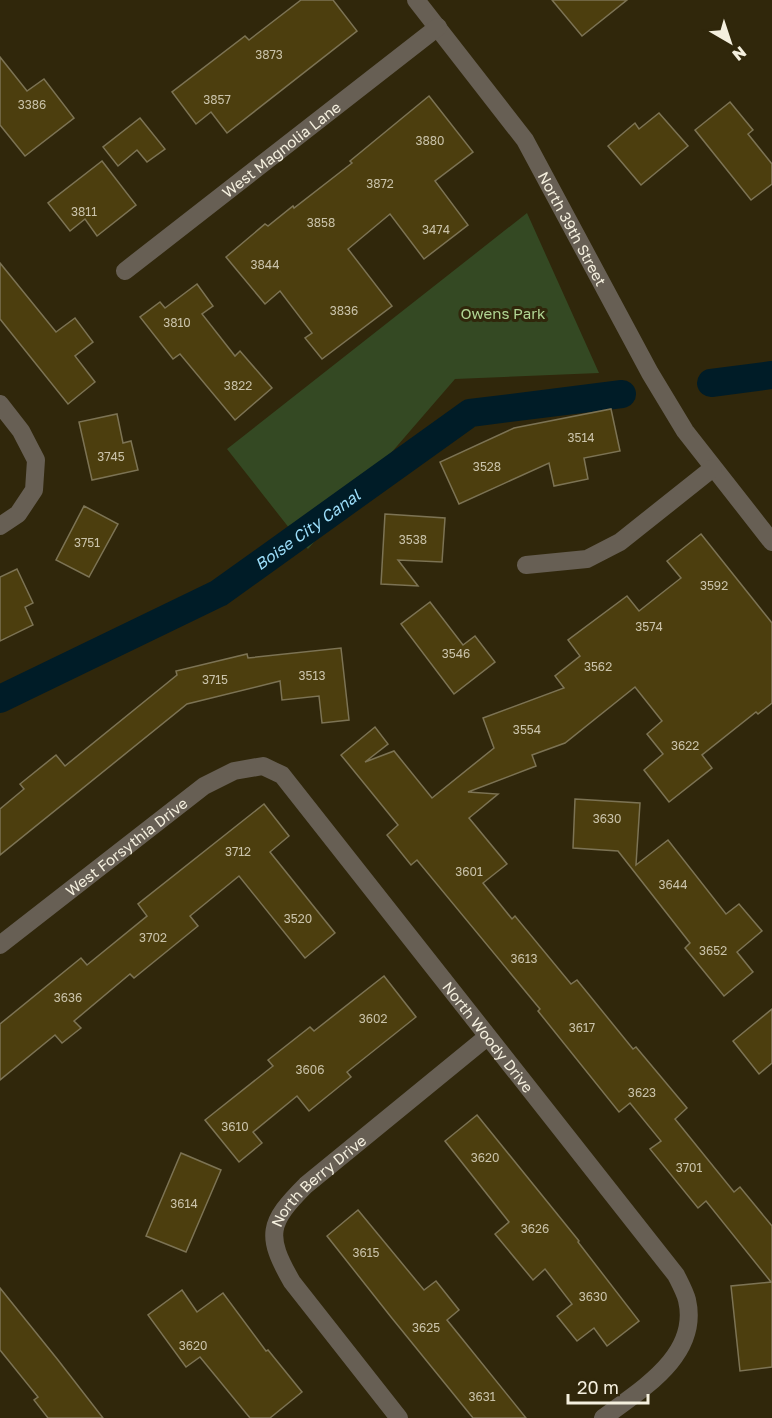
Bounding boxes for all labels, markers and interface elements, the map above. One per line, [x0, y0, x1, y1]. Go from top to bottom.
north arrow [700, 12, 760, 72]
text: N [728, 42, 750, 65]
house number: 3873 [255, 47, 283, 62]
house number: 3857 [203, 92, 231, 107]
house number: 3386 [18, 97, 46, 112]
street label: West Magnolia Lane [218, 97, 344, 201]
house number: 3880 [415, 133, 445, 148]
street label: North 39th Street [535, 168, 610, 289]
house number: 3872 [366, 176, 394, 191]
house number: 3811 [71, 204, 97, 219]
house number: 3858 [307, 215, 335, 230]
house number: 3474 [422, 222, 450, 237]
house number: 3844 [251, 257, 279, 272]
house number: 3836 [330, 303, 358, 318]
park label: Owens Park [460, 304, 546, 322]
house number: 3810 [163, 315, 191, 330]
house number: 3822 [224, 378, 252, 393]
house number: 3514 [567, 430, 595, 445]
house number: 3745 [97, 449, 125, 464]
house number: 3528 [473, 459, 501, 474]
water label: Boise City Canal [251, 485, 365, 574]
house number: 3538 [399, 532, 427, 547]
house number: 3751 [74, 535, 100, 550]
house number: 3592 [700, 578, 728, 593]
house number: 3574 [635, 619, 663, 634]
house number: 3546 [442, 646, 470, 661]
house number: 3562 [584, 659, 612, 674]
house number: 3513 [299, 668, 325, 683]
house number: 3715 [202, 672, 228, 687]
house number: 3554 [513, 722, 541, 737]
house number: 3622 [671, 738, 699, 753]
street label: West Forsythia Drive [62, 793, 191, 900]
house number: 3630 [593, 811, 621, 826]
house number: 3712 [225, 844, 251, 859]
house number: 3601 [455, 864, 483, 879]
house number: 3644 [659, 877, 687, 892]
house number: 3520 [284, 911, 312, 926]
house number: 3702 [139, 930, 167, 945]
house number: 3652 [699, 943, 727, 958]
house number: 3613 [510, 951, 538, 966]
street label: North Woody Drive [439, 978, 538, 1096]
house number: 3636 [54, 990, 82, 1005]
house number: 3602 [359, 1011, 387, 1026]
house number: 3617 [569, 1020, 595, 1035]
house number: 3606 [296, 1062, 324, 1077]
house number: 3623 [628, 1085, 656, 1100]
house number: 3610 [221, 1119, 249, 1134]
street label: North Berry Drive [267, 1131, 370, 1229]
house number: 3620 [471, 1150, 499, 1165]
house number: 3701 [676, 1160, 702, 1175]
house number: 3614 [170, 1196, 198, 1211]
house number: 3626 [521, 1221, 549, 1236]
house number: 3615 [352, 1245, 380, 1260]
house number: 3630 [579, 1289, 607, 1304]
house number: 3625 [412, 1320, 440, 1335]
house number: 3620 [179, 1338, 207, 1353]
scale bar [568, 1367, 648, 1405]
text: 20 m [577, 1376, 619, 1398]
house number: 3631 [468, 1389, 496, 1404]

